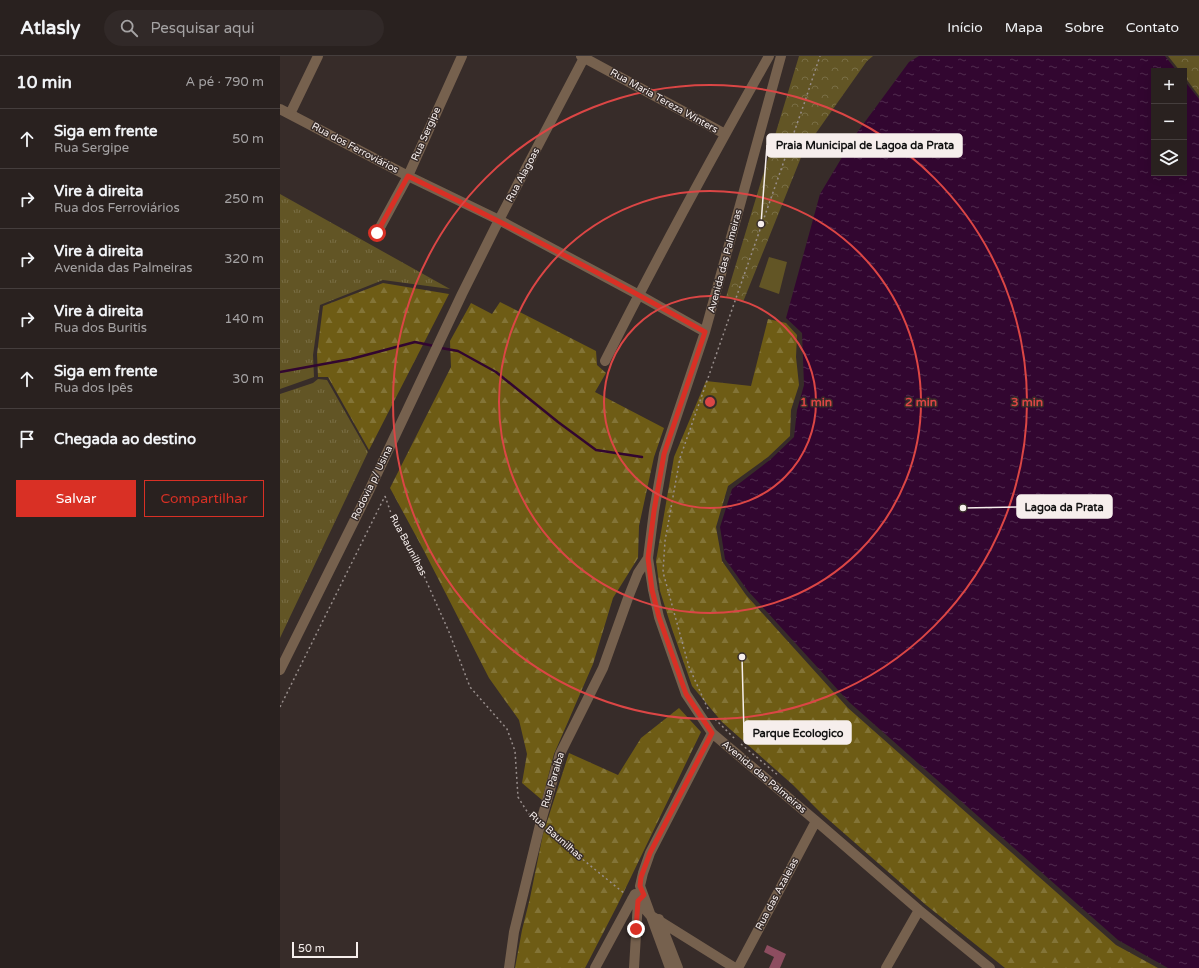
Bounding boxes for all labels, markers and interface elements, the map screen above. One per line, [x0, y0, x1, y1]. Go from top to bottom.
search box [104, 10, 384, 46]
text: Atlasly [20, 17, 80, 39]
icon: search [118, 17, 140, 39]
text: Pesquisar aqui [150, 19, 254, 37]
text: Início [947, 19, 983, 36]
text: Mapa [1005, 19, 1043, 36]
text: Sobre [1065, 19, 1104, 36]
text: Contato [1126, 19, 1179, 36]
street label: Rua Maria Tereza Winters [608, 66, 720, 136]
map controls [1151, 68, 1187, 176]
button: + [1151, 68, 1187, 104]
text: 10 min [16, 72, 72, 93]
text: A pé · 790 m [185, 74, 264, 90]
button: − [1151, 104, 1187, 140]
street label: Rua Sergipe [409, 105, 443, 163]
street label: Rua dos Ferroviários [309, 120, 401, 176]
text: Siga em frente [54, 122, 158, 140]
icon: ahead [16, 128, 38, 150]
text: 50 m [232, 131, 264, 147]
callout: Praia Municipal de Lagoa da Prata [767, 134, 962, 157]
text: Praia Municipal de Lagoa da Prata [776, 139, 954, 153]
text: Rua Sergipe [54, 140, 129, 156]
button: layers [1151, 140, 1187, 176]
street label: Rua Alagoas [504, 146, 542, 204]
text: Vire à direita [54, 182, 143, 200]
icon: right [16, 188, 38, 210]
text: 250 m [224, 191, 264, 207]
text: Rua dos Ferroviários [54, 200, 180, 216]
street label: Avenida das Palmeiras [705, 208, 745, 314]
route start [368, 224, 386, 242]
text: Vire à direita [54, 242, 143, 260]
icon: right [16, 248, 38, 270]
text: 320 m [224, 251, 264, 267]
text: Avenida das Palmeiras [54, 260, 193, 276]
text: Vire à direita [54, 302, 143, 320]
icon: right [16, 308, 38, 330]
text: 140 m [224, 311, 264, 327]
text: Rua dos Buritis [54, 320, 147, 336]
text: Siga em frente [54, 362, 158, 380]
icon: ahead [16, 368, 38, 390]
text: 30 m [232, 371, 264, 387]
text: Rua dos Ipês [54, 380, 133, 396]
centre of rings [703, 395, 717, 409]
text: 1 min [800, 395, 832, 409]
text: 2 min [905, 395, 937, 409]
text: 3 min [1011, 395, 1043, 409]
icon: arrive [16, 428, 38, 450]
text: Chegada ao destino [54, 430, 196, 448]
street label: Rodovia p/ Usina [349, 444, 395, 522]
button: Salvar [16, 480, 136, 517]
button: Compartilhar [144, 480, 264, 517]
callout: Lagoa da Prata [1017, 495, 1112, 518]
text: Lagoa da Prata [1024, 501, 1104, 515]
street label: Rua Baunilhas [387, 512, 429, 578]
callout: Parque Ecologico [744, 721, 851, 744]
text: Parque Ecologico [752, 727, 844, 741]
street label: Avenida das Palmeiras [719, 738, 809, 816]
street label: Rua Paraiba [539, 751, 567, 809]
street label: Rua Baunilhas [527, 809, 586, 863]
street label: Rua das Azaleias [753, 856, 801, 932]
route end [627, 920, 645, 938]
scale bar [292, 940, 358, 959]
text: 50 m [298, 942, 325, 955]

